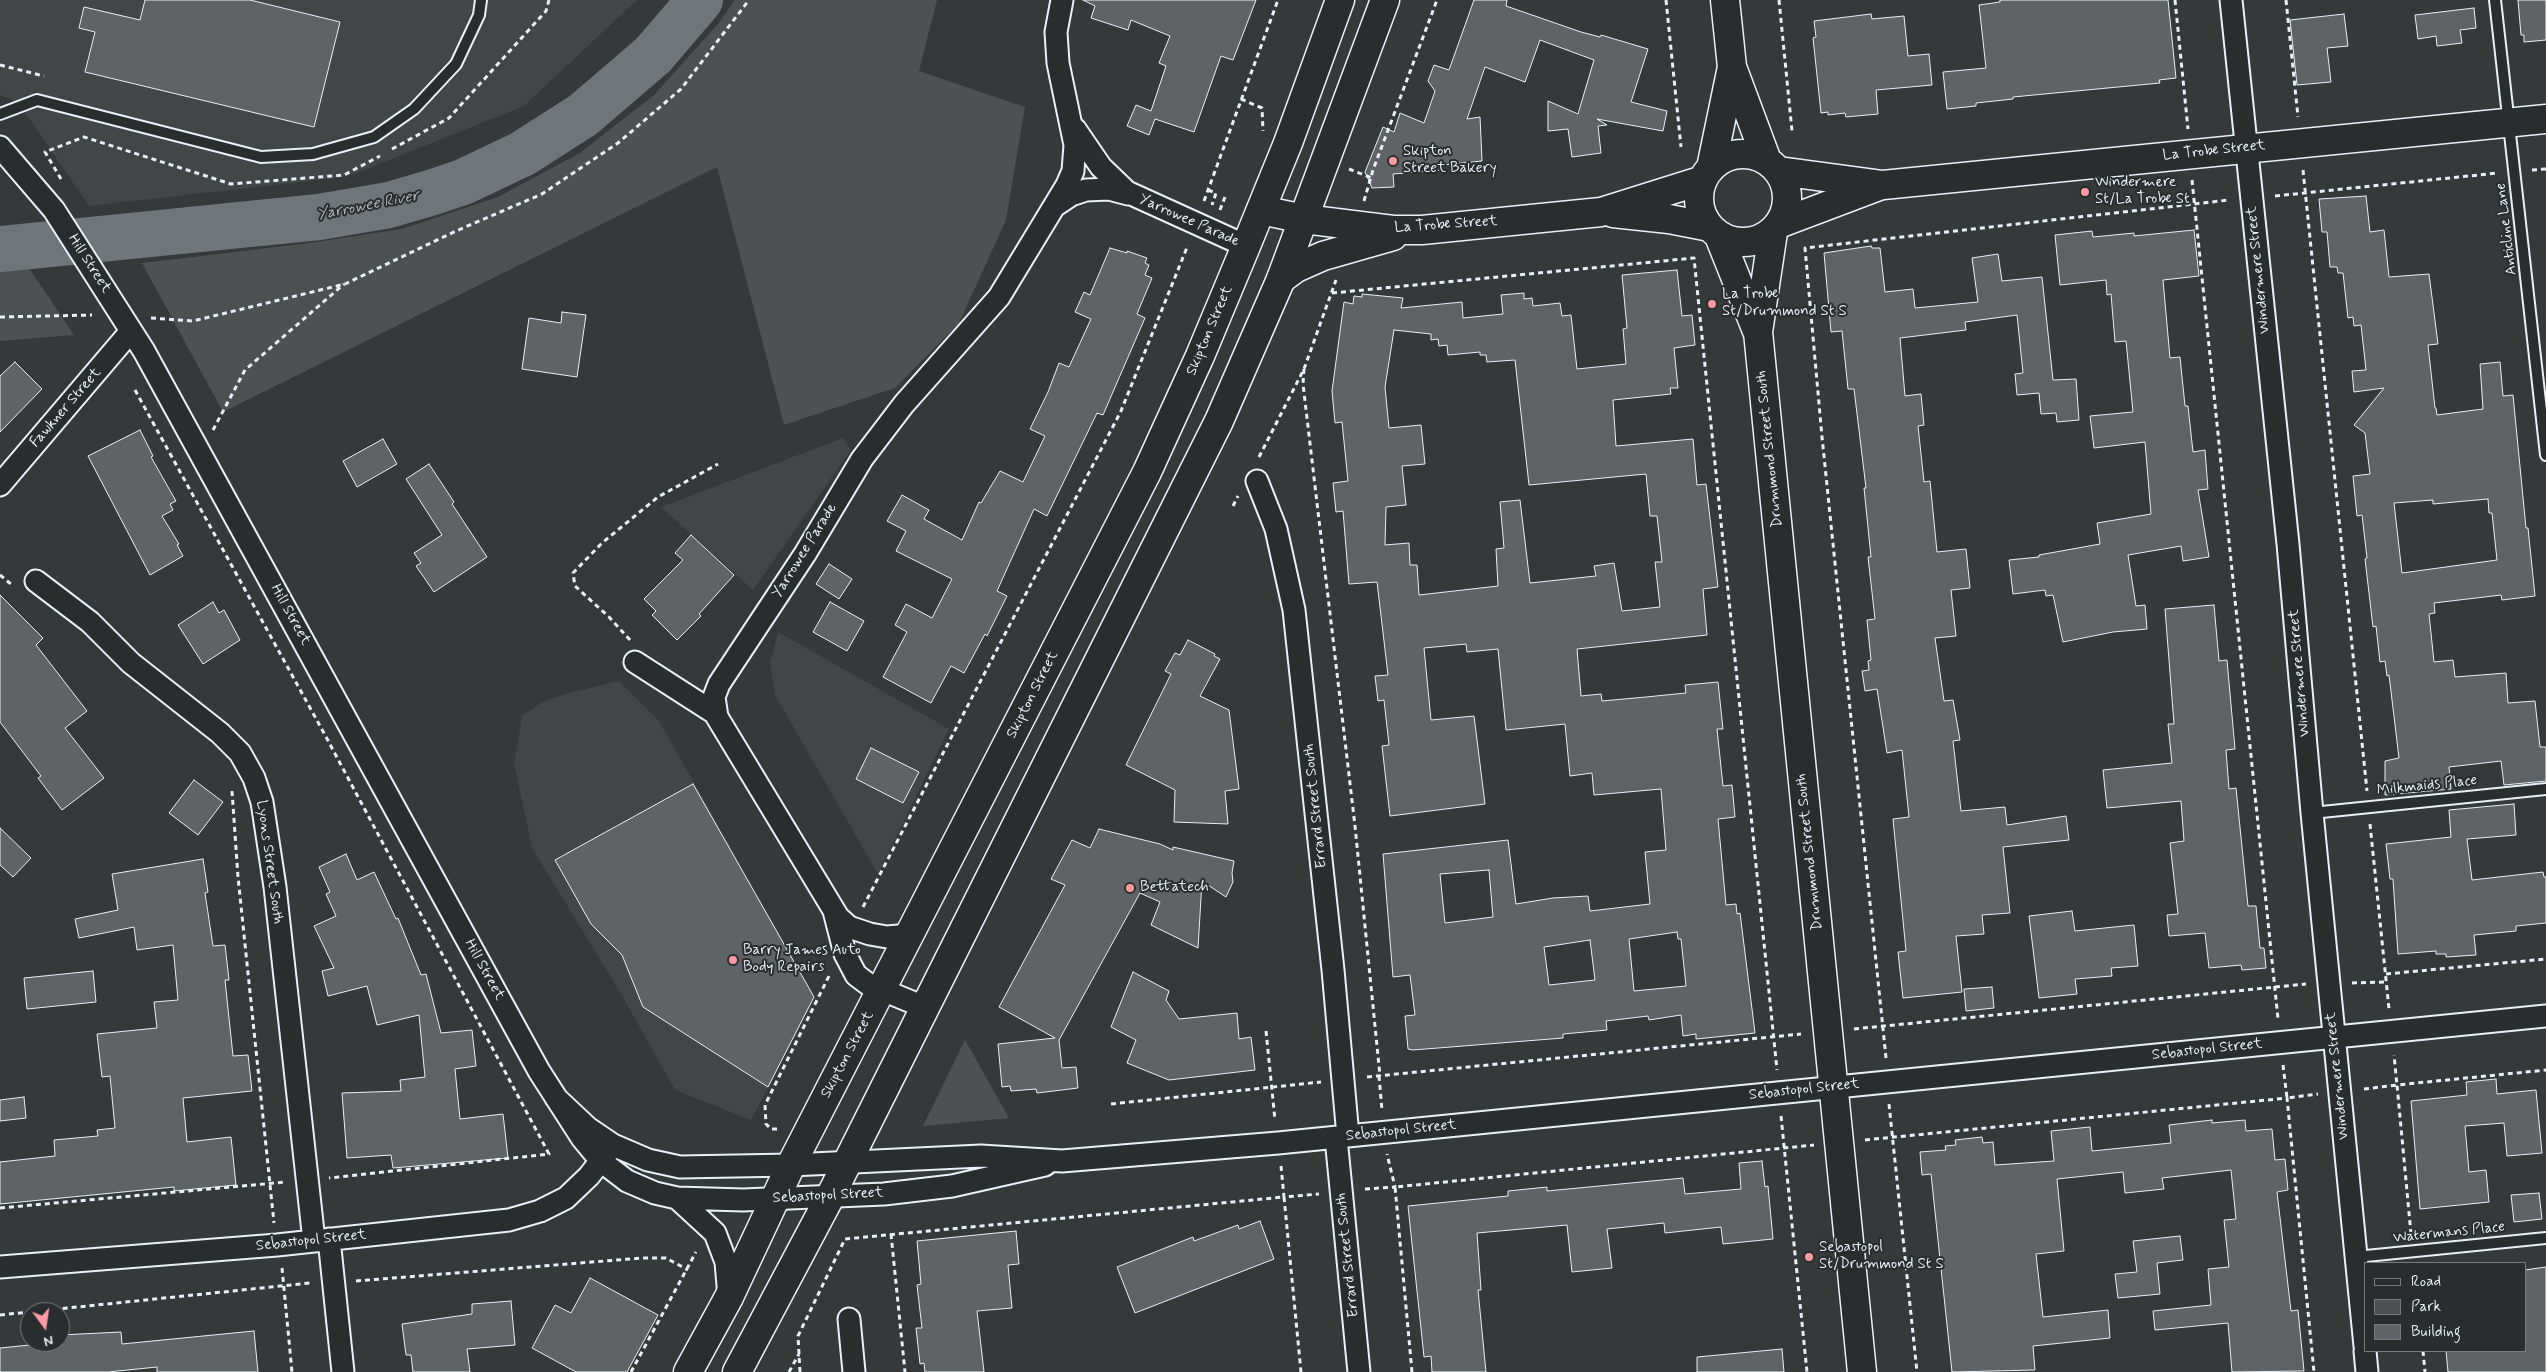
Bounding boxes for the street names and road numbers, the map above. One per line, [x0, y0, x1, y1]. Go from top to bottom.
street label: La Trobe Street [2162, 137, 2266, 165]
street label: Anticline Lane [2492, 182, 2522, 276]
street label: Yarrowee Parade [1136, 191, 1242, 251]
street label: Windermere Street [2243, 205, 2275, 335]
street label: La Trobe Street [1394, 212, 1498, 238]
street label: Hill Street [63, 231, 115, 297]
street label: Skipton Street [1183, 283, 1237, 379]
street label: Fawkner Street [26, 364, 106, 452]
street label: Drummond Street South [1753, 370, 1787, 528]
street label: Yarrowee Parade [769, 500, 841, 602]
street label: Hill Street [266, 581, 314, 649]
street label: Windermere Street [2285, 608, 2315, 738]
street label: Skipton Street [1003, 648, 1063, 742]
street label: Errard Street South [1300, 743, 1332, 869]
street label: Milkmaids Place [2376, 772, 2478, 800]
street label: Drummond Street South [1793, 773, 1827, 931]
street label: Lyons Street South [251, 799, 287, 925]
street label: Hill Street [460, 936, 508, 1004]
street label: Skipton Street [818, 1009, 878, 1101]
street label: Windermere Street [2322, 1011, 2354, 1141]
street label: Sebastopol Street [2151, 1035, 2263, 1065]
street label: Sebastopol Street [1748, 1075, 1860, 1105]
street label: Sebastopol Street [1345, 1116, 1457, 1146]
street label: Sebastopol Street [772, 1184, 884, 1208]
street label: Errard Street South [1332, 1192, 1364, 1318]
street label: Watermans Place [2392, 1218, 2506, 1248]
street label: Sebastopol Street [255, 1226, 367, 1256]

